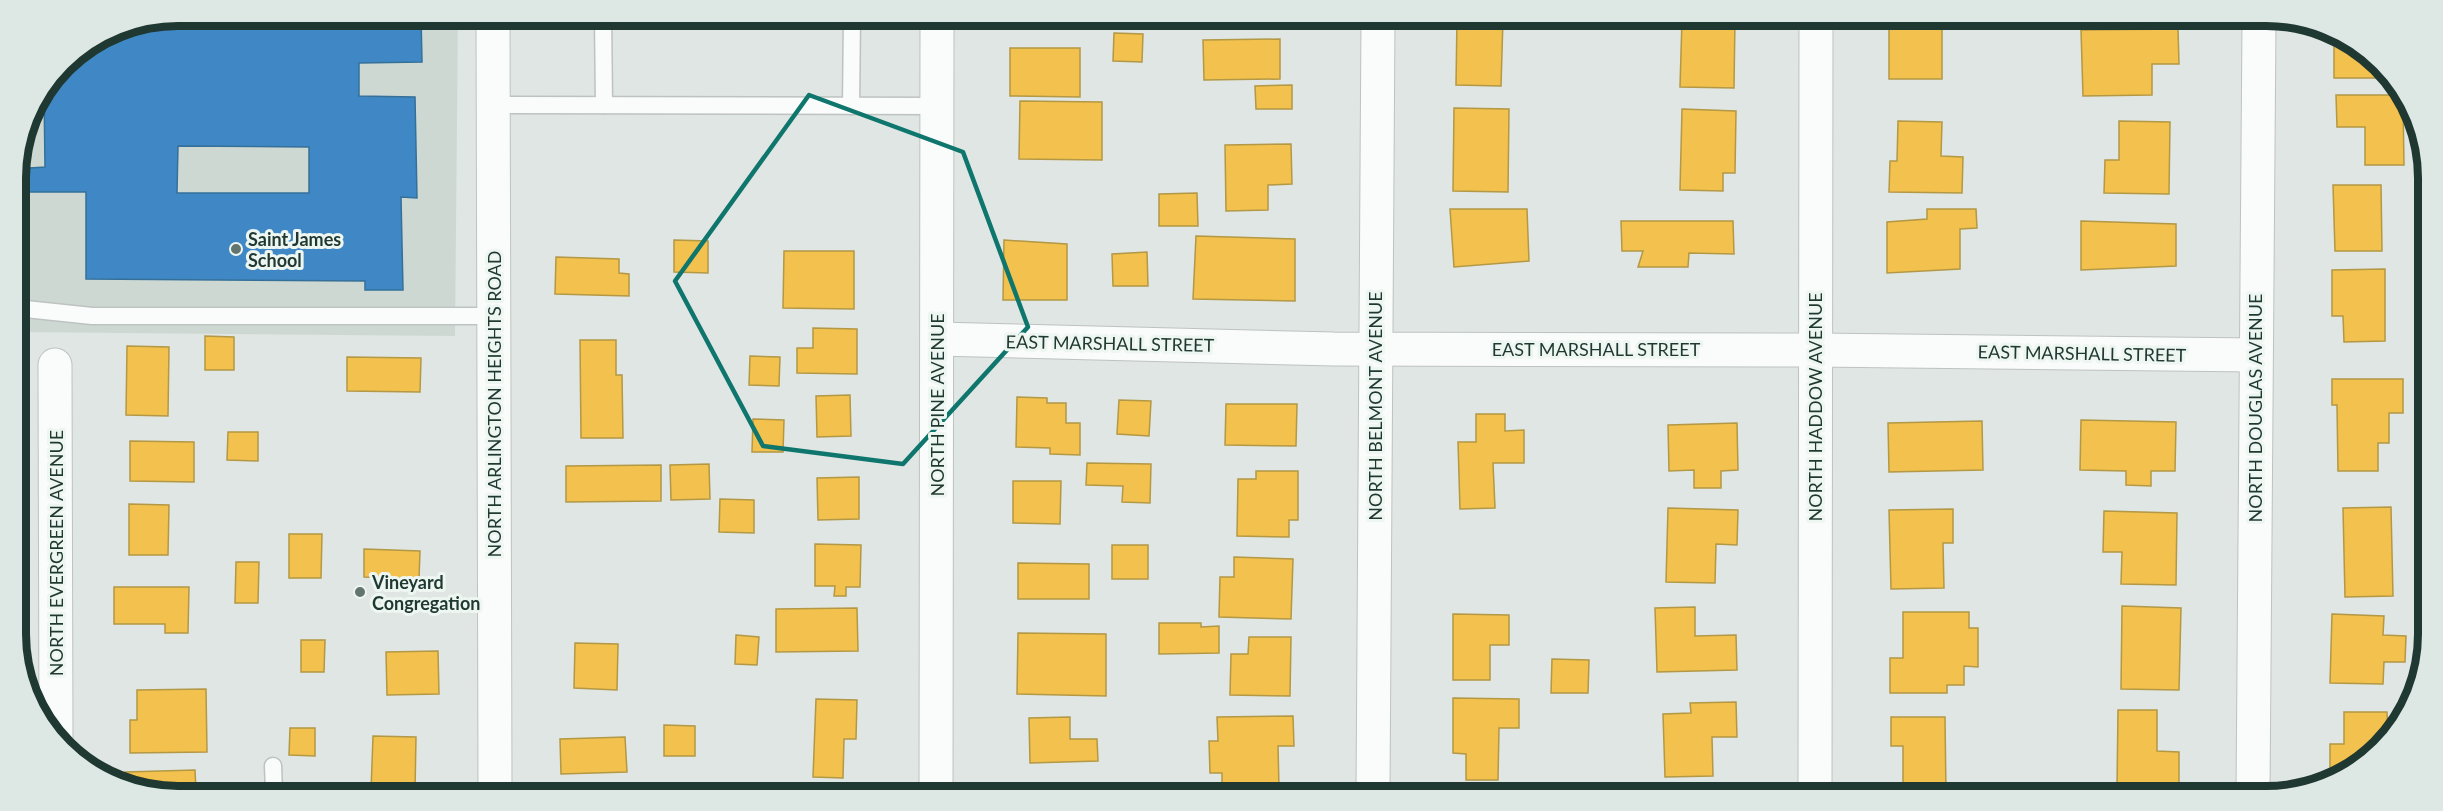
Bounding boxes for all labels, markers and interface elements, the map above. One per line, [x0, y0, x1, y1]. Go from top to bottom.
place label: Saint James School [248, 228, 341, 271]
marker: Saint James School [229, 242, 243, 256]
street label: NORTH ARLINGTON HEIGHTS ROAD [483, 251, 505, 557]
street label: NORTH BELMONT AVENUE [1364, 291, 1386, 521]
street label: NORTH HADDOW AVENUE [1804, 292, 1826, 522]
street label: NORTH DOUGLAS AVENUE [2244, 294, 2266, 522]
street label: NORTH PINE AVENUE [926, 313, 948, 497]
street label: EAST MARSHALL STREET [1006, 330, 1215, 356]
street label: EAST MARSHALL STREET [1492, 338, 1701, 360]
street label: EAST MARSHALL STREET [1978, 340, 2187, 366]
street label: NORTH EVERGREEN AVENUE [45, 430, 67, 676]
place label: Vineyard Congregation [371, 571, 480, 614]
marker: Vineyard Congregation [353, 585, 367, 599]

